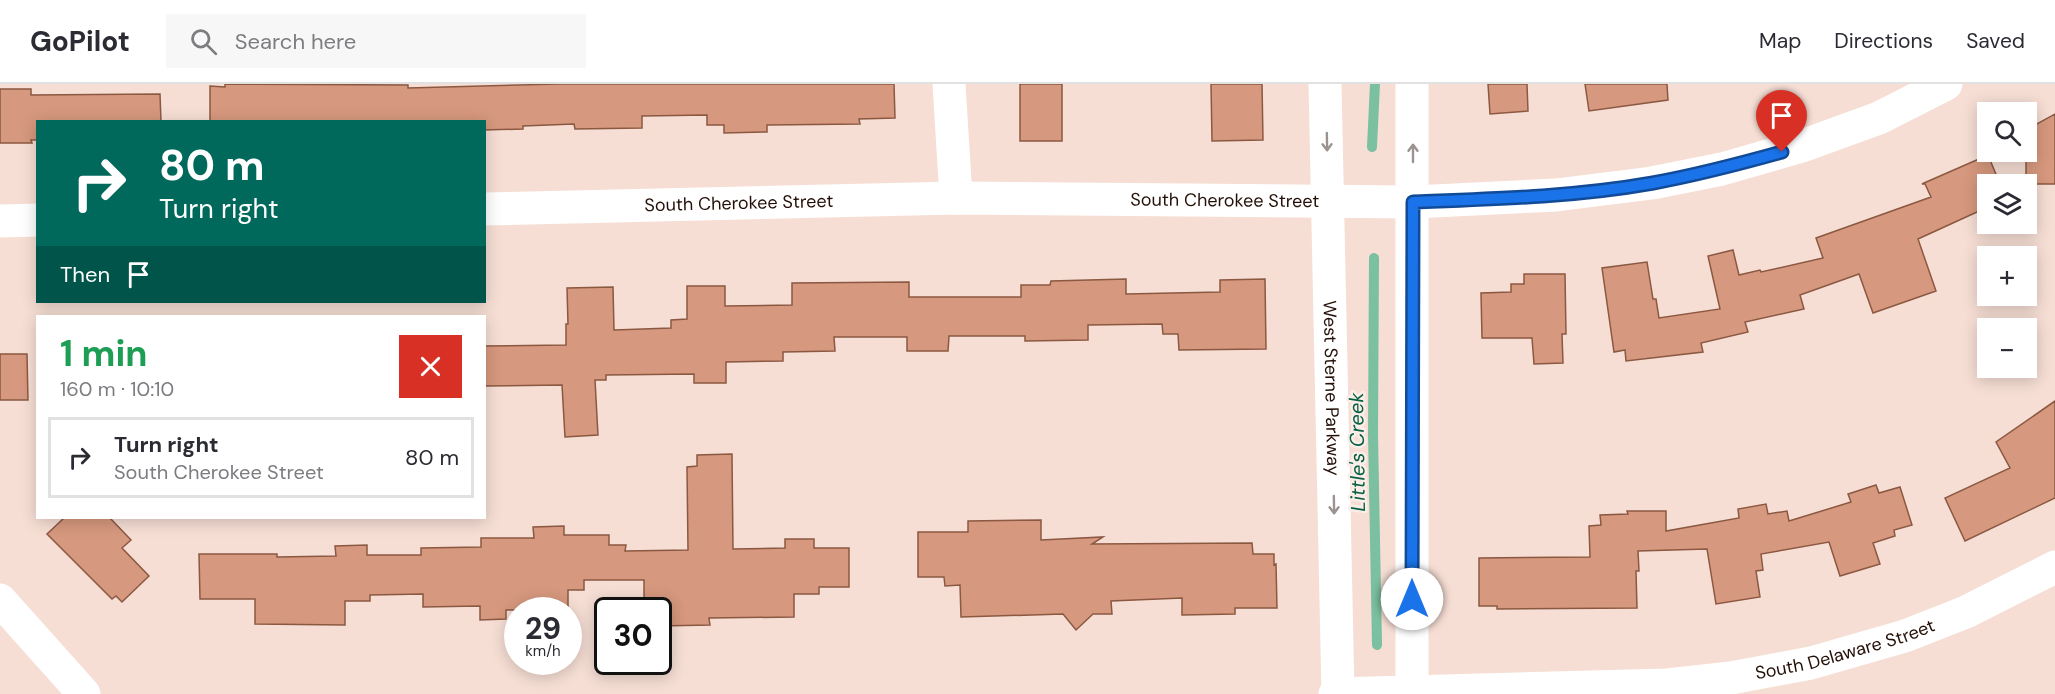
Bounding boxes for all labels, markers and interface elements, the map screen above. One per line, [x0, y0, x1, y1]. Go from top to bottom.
search box [166, 14, 586, 68]
text: GoPilot [30, 23, 130, 60]
icon: search [187, 25, 220, 58]
text: Search here [235, 27, 356, 56]
text: Map [1759, 27, 1801, 55]
text: Directions [1834, 27, 1933, 55]
text: Saved [1966, 27, 2025, 55]
pin [1756, 90, 1807, 152]
icon: arrive [1765, 99, 1798, 132]
map controls [1977, 102, 2037, 378]
button: search [1977, 102, 2037, 162]
one-way arrow [1321, 132, 1332, 152]
text: 80 m [159, 138, 265, 193]
one-way arrow [1407, 143, 1419, 163]
icon: right [60, 144, 138, 222]
button: layers [1977, 174, 2037, 234]
street label: South Cherokee Street [1130, 188, 1319, 213]
street label: South Cherokee Street [644, 189, 834, 217]
text: Turn right [159, 191, 279, 226]
button: + [1977, 246, 2037, 306]
icon: arrive [122, 258, 155, 291]
text: Then [60, 260, 110, 289]
street label: West Sterne Parkway [1318, 300, 1345, 476]
button: − [1977, 318, 2037, 378]
text: 1 min [60, 330, 148, 377]
button: close [399, 335, 462, 398]
text: 160 m · 10:10 [60, 376, 174, 402]
water label: Little's Creek [1343, 391, 1371, 512]
text: Turn right [114, 430, 219, 459]
icon: right [63, 441, 96, 474]
text: 80 m [405, 443, 459, 472]
text: South Cherokee Street [114, 459, 324, 485]
one-way arrow [1329, 495, 1340, 515]
position arrow [1380, 567, 1444, 631]
speed limit sign: 30 [594, 597, 672, 675]
text: 29 [525, 609, 561, 648]
street label: South Delaware Street [1753, 613, 1938, 685]
text: km/h [525, 641, 561, 661]

